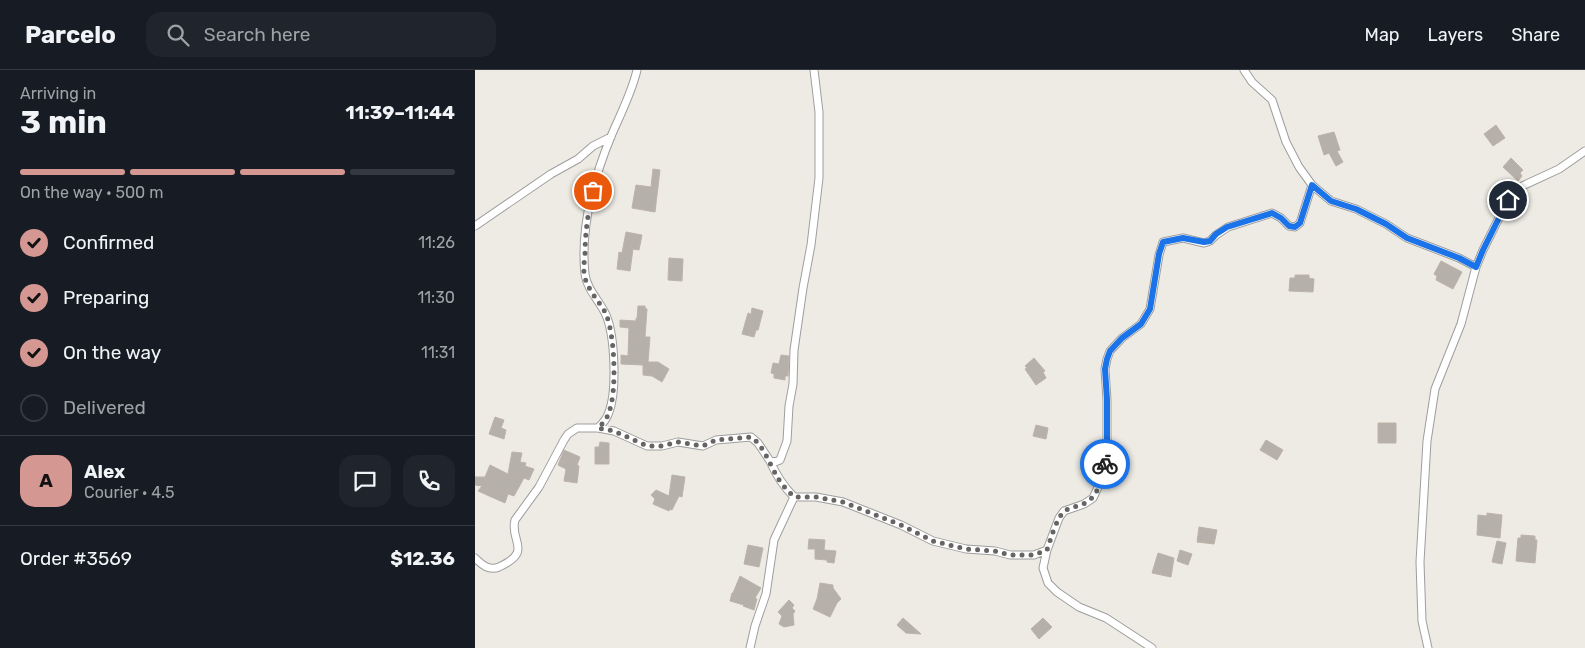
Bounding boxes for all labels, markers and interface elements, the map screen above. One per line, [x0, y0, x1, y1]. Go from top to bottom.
search box [146, 12, 496, 57]
text: Parcelo [25, 21, 116, 49]
icon: search [164, 21, 192, 49]
text: Search here [204, 23, 310, 46]
text: Map [1365, 24, 1400, 46]
text: Layers [1428, 24, 1483, 46]
text: Share [1511, 24, 1560, 46]
text: Arriving in [20, 84, 96, 103]
text: 11:39–11:44 [345, 101, 455, 124]
text: 3 min [20, 103, 107, 141]
pin [572, 170, 614, 212]
icon: bag [579, 177, 607, 205]
pin [1487, 179, 1529, 221]
text: On the way · 500 m [20, 183, 163, 202]
icon: home [1494, 186, 1522, 214]
icon: check [20, 229, 48, 257]
text: Confirmed [63, 231, 154, 254]
text: 11:26 [418, 233, 455, 252]
icon: check [20, 284, 48, 312]
text: Preparing [63, 286, 149, 309]
text: 11:30 [417, 288, 455, 307]
icon: check [20, 339, 48, 367]
text: On the way [63, 341, 161, 364]
text: 11:31 [421, 343, 455, 362]
text: Delivered [63, 396, 146, 419]
courier [1080, 439, 1130, 489]
icon: bike [1091, 450, 1119, 478]
button: chat [339, 455, 391, 507]
button: phone [403, 455, 455, 507]
text: Alex [84, 460, 125, 483]
text: A [39, 469, 53, 492]
text: Courier · 4.5 [84, 483, 174, 502]
text: Order #3569 [20, 547, 132, 570]
text: $12.36 [390, 547, 455, 570]

